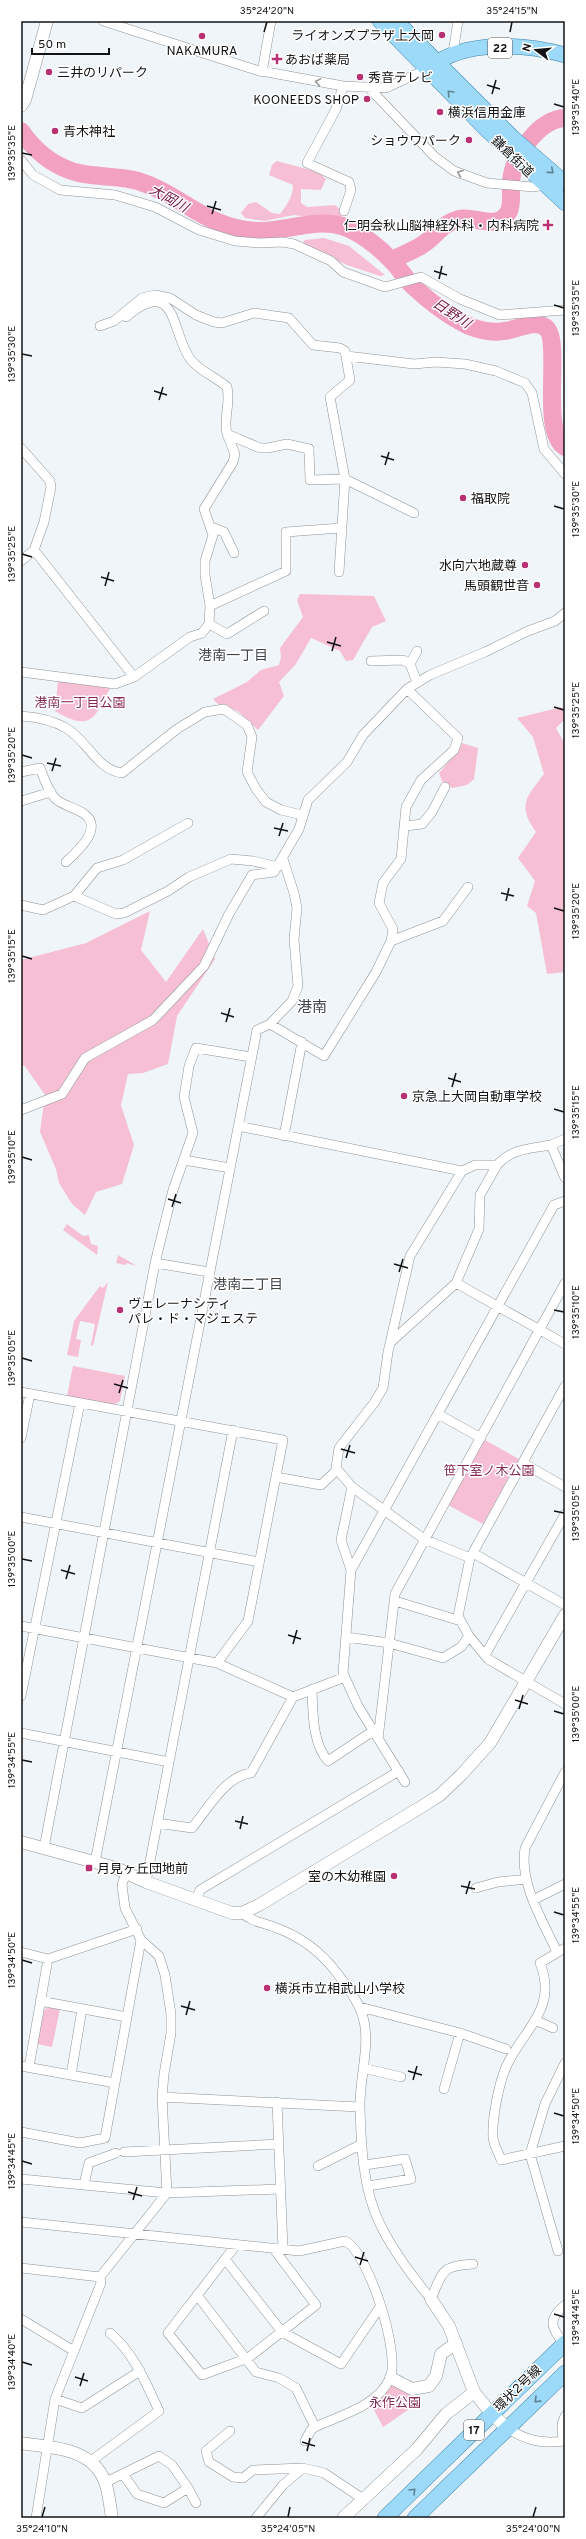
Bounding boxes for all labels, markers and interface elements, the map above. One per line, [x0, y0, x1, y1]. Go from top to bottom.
text: 35°24'20"N [240, 5, 294, 18]
text: 35°24'15"N [486, 5, 538, 18]
place label: ライオンズプラザ上大岡 [291, 28, 434, 45]
scale bar [32, 30, 109, 56]
marker: ライオンズプラザ上大岡 [437, 30, 447, 40]
north arrow [516, 30, 556, 70]
marker: NAKAMURA [197, 31, 207, 41]
text: 50 m [38, 37, 66, 53]
road number: 22 [488, 38, 512, 58]
text: N [520, 42, 535, 53]
place label: NAKAMURA [166, 44, 238, 60]
place label: あおば薬局 [285, 53, 350, 69]
marker: あおば薬局 [272, 54, 282, 64]
place label: 三井のリパーク [57, 66, 148, 82]
marker: 三井のリパーク [44, 67, 54, 77]
place label: 秀音テレビ [368, 71, 433, 87]
marker: 秀音テレビ [355, 72, 365, 82]
one-way arrow [315, 78, 321, 86]
text: 139°35'40"E [570, 79, 583, 135]
one-way arrow [447, 90, 455, 98]
place label: KOONEEDS SHOP [253, 93, 359, 109]
marker: KOONEEDS SHOP [362, 94, 372, 104]
place label: 横浜信用金庫 [448, 106, 526, 122]
marker: 横浜信用金庫 [435, 107, 445, 117]
text: 139°35'35"E [6, 125, 19, 181]
place label: 青木神社 [63, 125, 115, 141]
marker: 青木神社 [50, 126, 60, 136]
street label: 鎌倉街道 [487, 133, 537, 181]
place label: ショウワパーク [370, 134, 461, 150]
marker: ショウワパーク [464, 135, 474, 145]
one-way arrow [546, 167, 554, 174]
one-way arrow [457, 170, 464, 178]
water label: 大岡川 [146, 182, 193, 218]
place label: 仁明会秋山脳神経外科・内科病院 [344, 218, 539, 235]
marker: 仁明会秋山脳神経外科・内科病院 [542, 219, 554, 231]
text: 139°35'35"E [570, 280, 583, 336]
water label: 日野川 [429, 296, 475, 334]
text: 139°35'30"E [6, 326, 19, 382]
text: 139°35'30"E [570, 481, 583, 537]
place label: 福取院 [471, 492, 510, 508]
marker: 福取院 [458, 493, 468, 503]
text: 139°35'25"E [6, 526, 19, 582]
place label: 水向六地蔵尊 [439, 558, 517, 575]
marker: 水向六地蔵尊 [520, 560, 530, 570]
place label: 馬頭観世音 [464, 579, 529, 595]
marker: 馬頭観世音 [532, 580, 542, 590]
district label: 港南一丁目 [198, 648, 268, 665]
text: 139°35'25"E [570, 682, 583, 738]
park label: 港南一丁目公園 [34, 696, 126, 712]
text: 139°35'20"E [6, 727, 19, 783]
text: 139°35'20"E [570, 883, 583, 939]
text: 139°35'15"E [6, 929, 19, 983]
district label: 港南 [297, 999, 327, 1018]
text: 139°35'15"E [570, 1085, 583, 1139]
place label: 京急上大岡自動車学校 [412, 1089, 542, 1106]
marker: 京急上大岡自動車学校 [399, 1091, 409, 1101]
text: 139°35'10"E [6, 1130, 19, 1184]
district label: 港南二丁目 [213, 1277, 283, 1294]
text: 139°35'10"E [570, 1285, 583, 1339]
place label: ヴェレーナシティ パレ・ド・マジェステ [128, 1297, 258, 1328]
marker: ヴェレーナシティ パレ・ド・マジェステ [115, 1305, 125, 1315]
text: 139°35'05"E [6, 1330, 19, 1386]
park label: 笹下室ノ木公園 [443, 1463, 535, 1480]
text: 139°35'05"E [570, 1485, 583, 1541]
text: 139°35'00"E [6, 1531, 19, 1587]
text: 139°35'00"E [570, 1686, 583, 1742]
text: 139°34'55"E [6, 1732, 19, 1788]
place label: 月見ヶ丘団地前 [97, 1861, 188, 1878]
marker: 月見ヶ丘団地前 [84, 1863, 94, 1873]
place label: 室の木幼稚園 [308, 1870, 386, 1886]
marker: 室の木幼稚園 [389, 1871, 399, 1881]
text: 139°34'55"E [570, 1887, 583, 1943]
text: 139°34'50"E [6, 1932, 19, 1988]
place label: 横浜市立相武山小学校 [275, 1981, 405, 1998]
marker: 横浜市立相武山小学校 [262, 1983, 272, 1993]
text: 139°34'50"E [570, 2088, 583, 2144]
text: 139°34'45"E [6, 2133, 19, 2189]
text: 139°34'45"E [570, 2289, 583, 2345]
text: 139°34'40"E [6, 2334, 19, 2390]
street label: 環状2号線 [491, 2362, 546, 2416]
park label: 永作公園 [369, 2395, 421, 2412]
one-way arrow [534, 2395, 542, 2402]
road number: 17 [464, 2420, 484, 2440]
one-way arrow [408, 2488, 416, 2496]
text: 35°24'10"N [16, 2523, 68, 2536]
text: 35°24'05"N [261, 2523, 315, 2536]
text: 35°24'00"N [506, 2523, 560, 2536]

